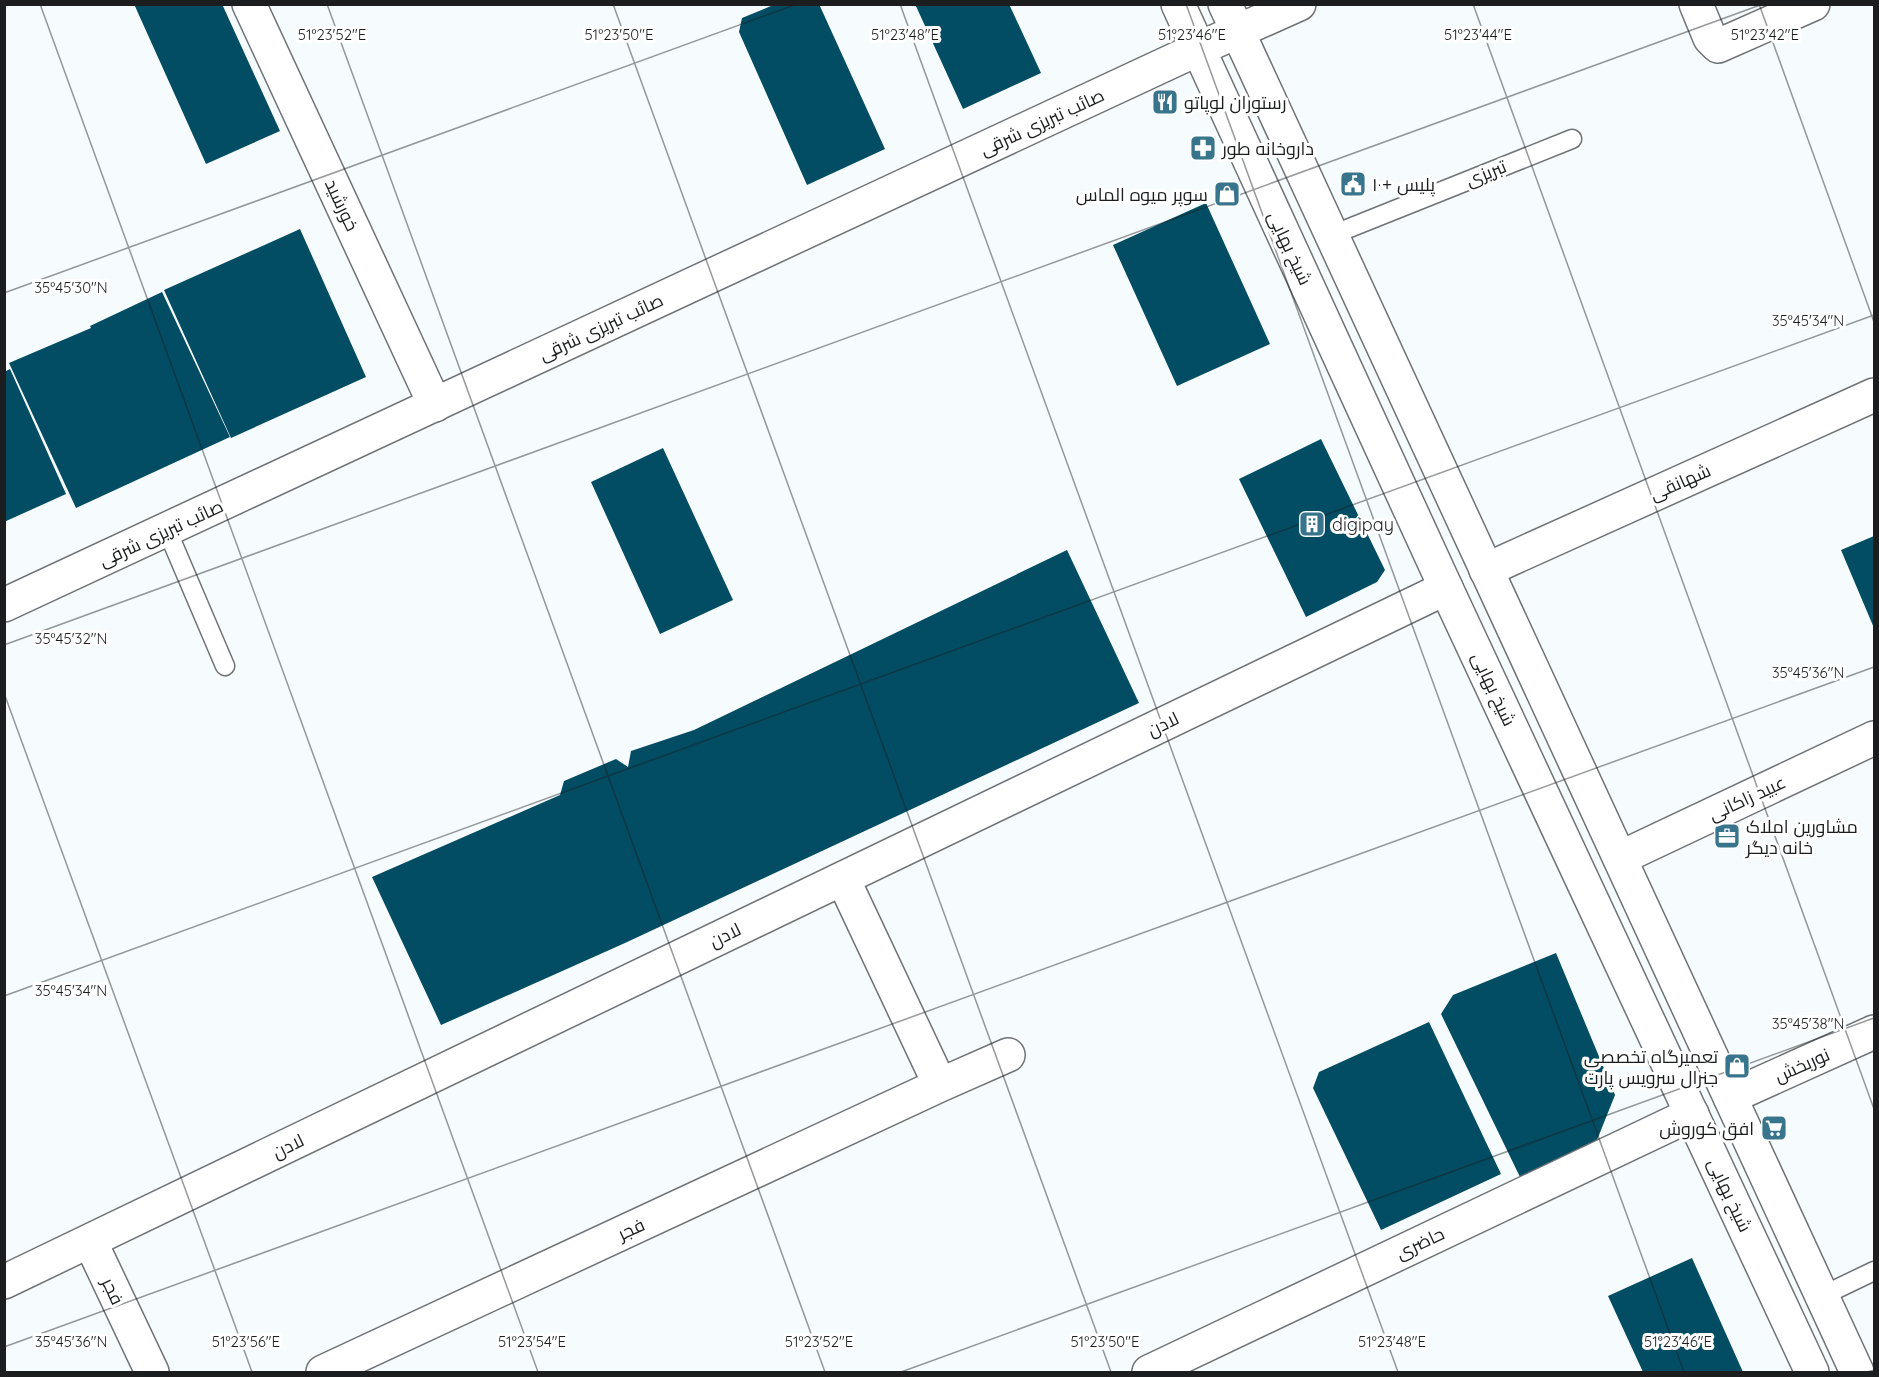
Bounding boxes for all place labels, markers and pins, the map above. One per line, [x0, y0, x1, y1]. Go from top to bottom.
restaurant icon: رستوران لوپاتو [1150, 87, 1180, 117]
place label: رستوران لوپاتو [1184, 91, 1286, 115]
pharmacy icon: داروخانه طور [1188, 133, 1218, 163]
place label: داروخانه طور [1221, 137, 1314, 160]
public building icon: پلیس +۱۰ [1338, 169, 1368, 199]
place label: پلیس +۱۰ [1372, 173, 1435, 197]
shop icon: سوپر میوه الماس [1212, 179, 1242, 209]
place label: سوپر میوه الماس [1076, 183, 1208, 207]
building icon: digipay [1297, 509, 1327, 539]
place label: digipay [1332, 513, 1394, 536]
place label: مشاورین املاک خانه دیگر [1745, 815, 1858, 859]
office icon: مشاورین املاک خانه دیگر [1712, 821, 1742, 851]
place label: تعمیرگاه تخصصی جنرال سرویس پارت [1584, 1045, 1718, 1090]
shop icon: تعمیرگاه تخصصی جنرال سرویس پارت [1722, 1051, 1752, 1081]
supermarket icon: افق کوروش [1759, 1113, 1789, 1143]
place label: افق کوروش [1659, 1117, 1754, 1141]

